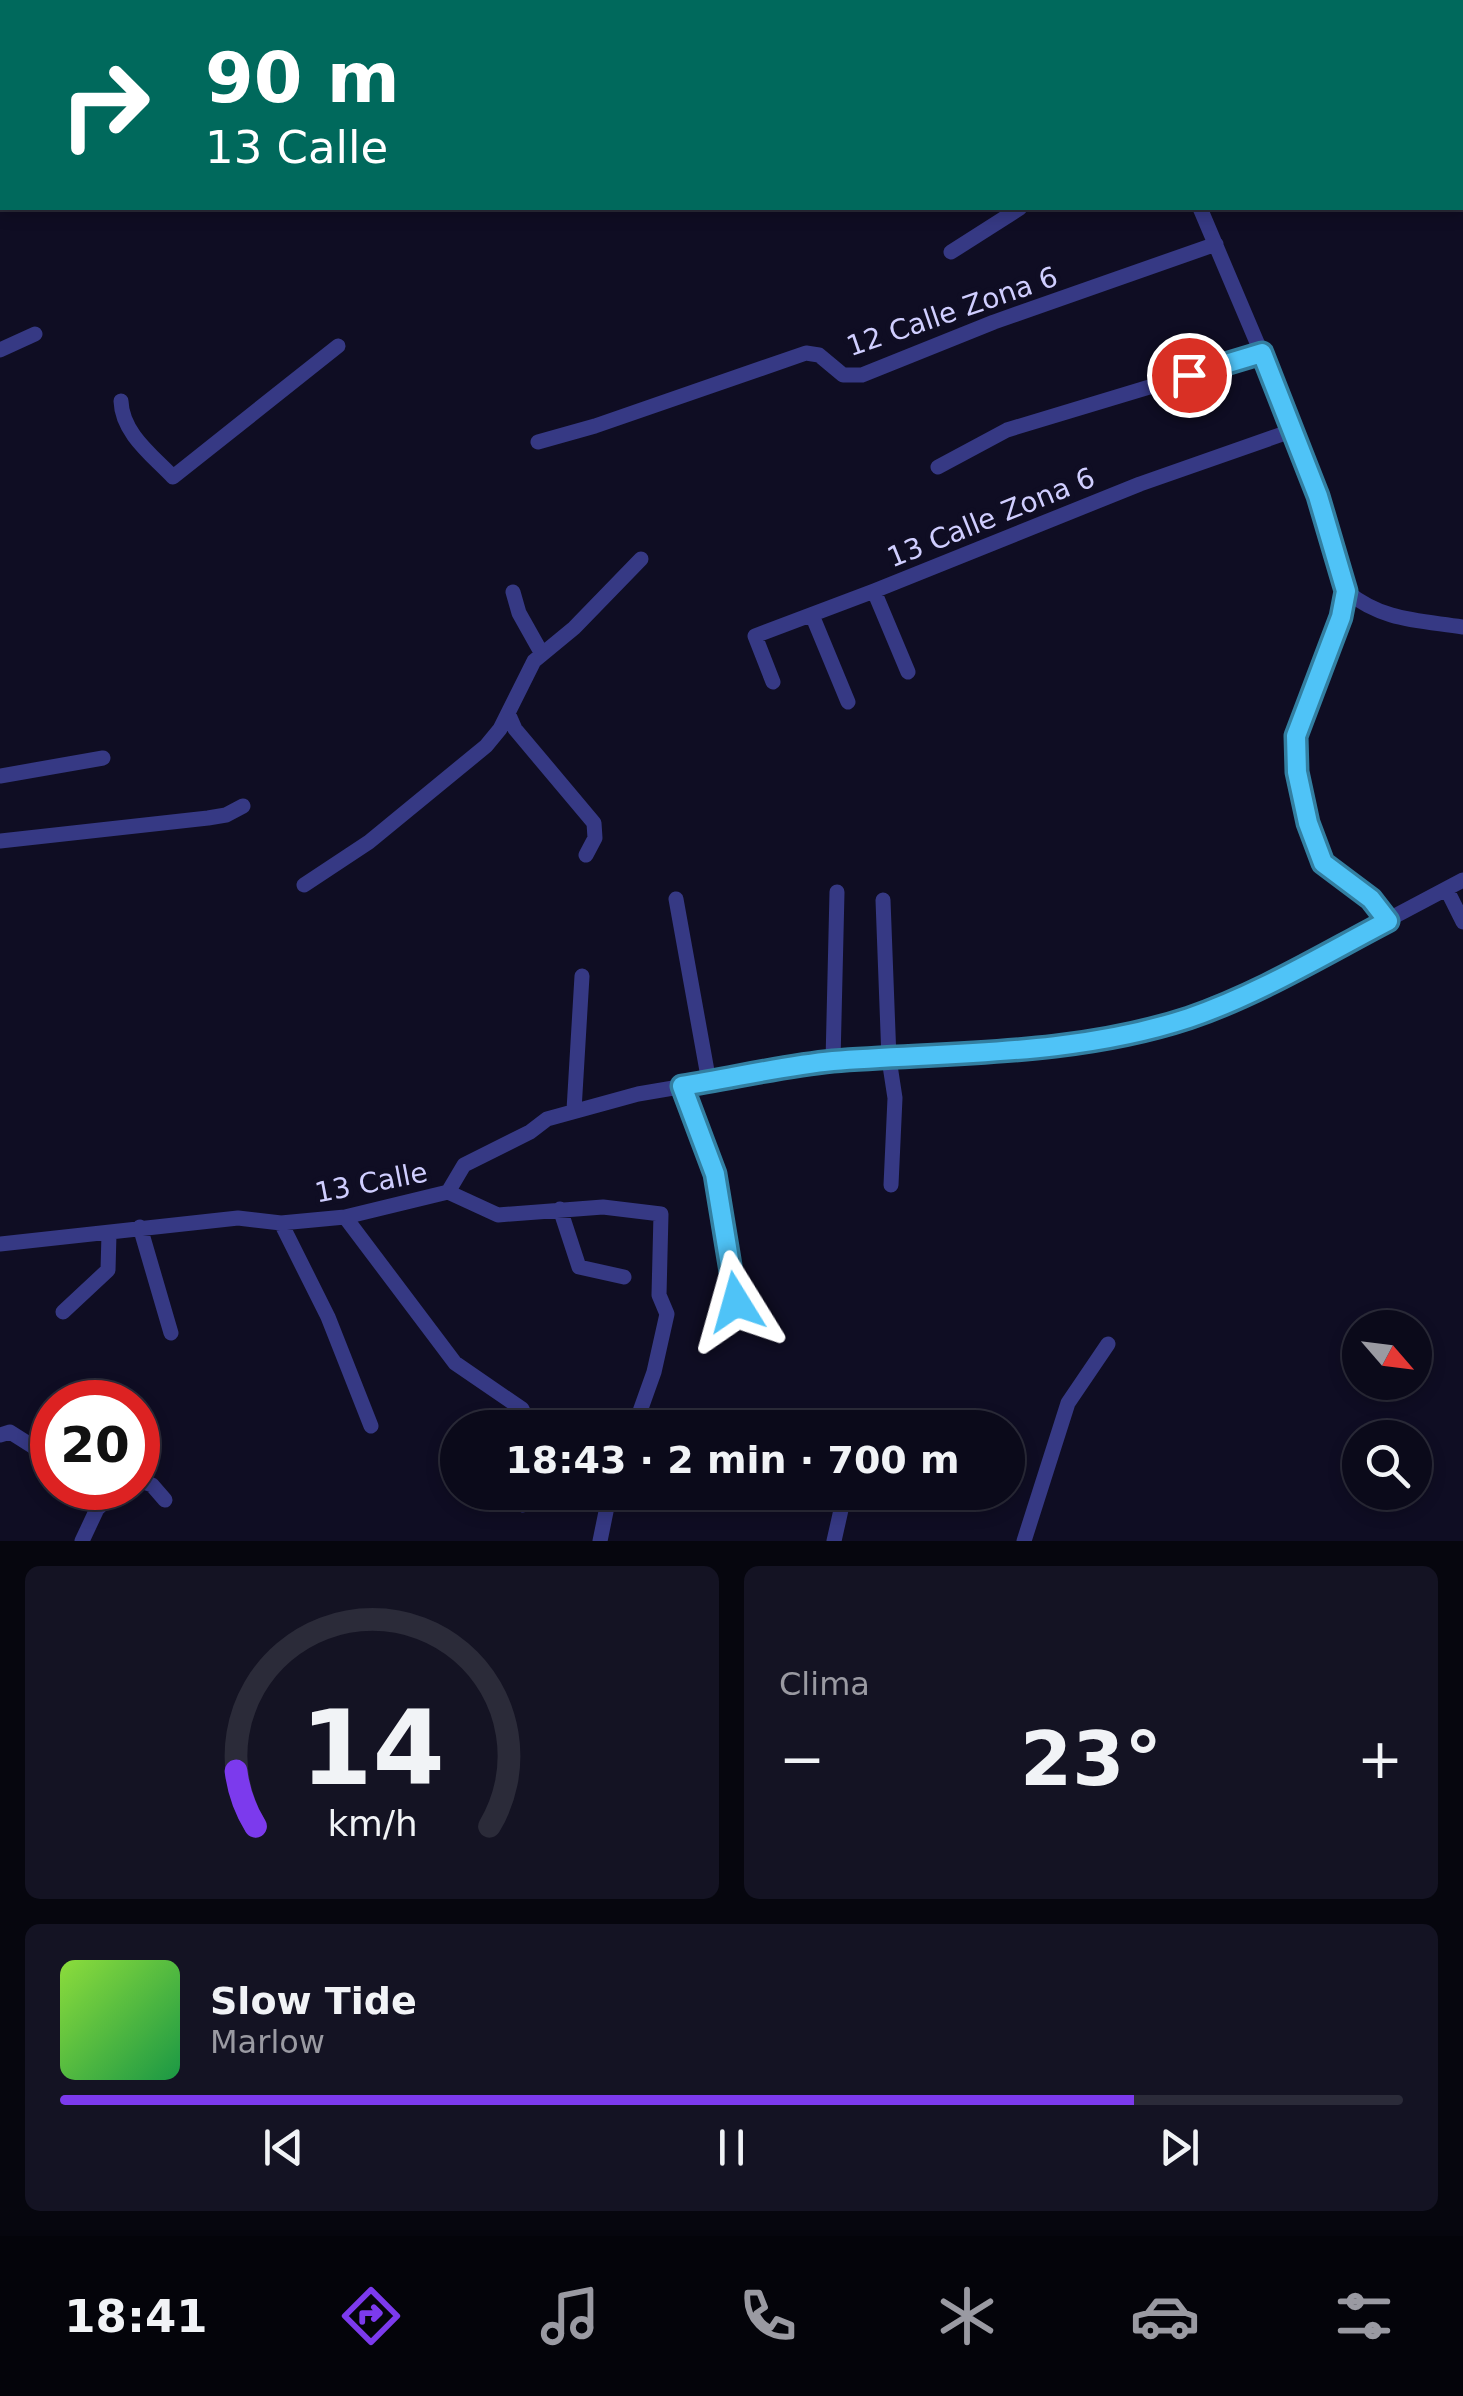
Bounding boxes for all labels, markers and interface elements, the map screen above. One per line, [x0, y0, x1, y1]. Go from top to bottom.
text: 90 m [205, 37, 400, 119]
icon: right [40, 40, 170, 170]
text: 13 Calle [205, 121, 388, 174]
street label: 12 Calle Zona 6 [842, 260, 1062, 363]
pin [1147, 333, 1232, 418]
icon: arrive [1162, 348, 1217, 403]
street label: 13 Calle Zona 6 [883, 461, 1100, 574]
street label: 13 Calle [312, 1155, 430, 1210]
position arrow [684, 1250, 788, 1354]
north arrow [1342, 1310, 1432, 1400]
map controls [1342, 1310, 1432, 1510]
speed limit sign: 20 [30, 1380, 160, 1510]
button: search [1342, 1420, 1432, 1510]
text: 18:43 · 2 min · 700 m [505, 1438, 960, 1482]
text: Clima [779, 1665, 870, 1703]
text: 14 [300, 1687, 444, 1809]
text: 23° [1020, 1715, 1162, 1803]
text: − [779, 1727, 825, 1791]
text: + [1357, 1727, 1403, 1791]
text: km/h [327, 1803, 417, 1844]
text: Slow Tide [210, 1979, 417, 2023]
text: Marlow [210, 2023, 325, 2061]
icon: previous [256, 2120, 311, 2175]
icon: pause [704, 2120, 759, 2175]
icon: next [1152, 2120, 1207, 2175]
icon: directions [336, 2281, 406, 2351]
icon: music [535, 2281, 605, 2351]
icon: phone [733, 2281, 803, 2351]
icon: climate [932, 2281, 1002, 2351]
icon: car [1130, 2281, 1200, 2351]
icon: filters [1329, 2281, 1399, 2351]
text: 18:41 [64, 2290, 208, 2343]

